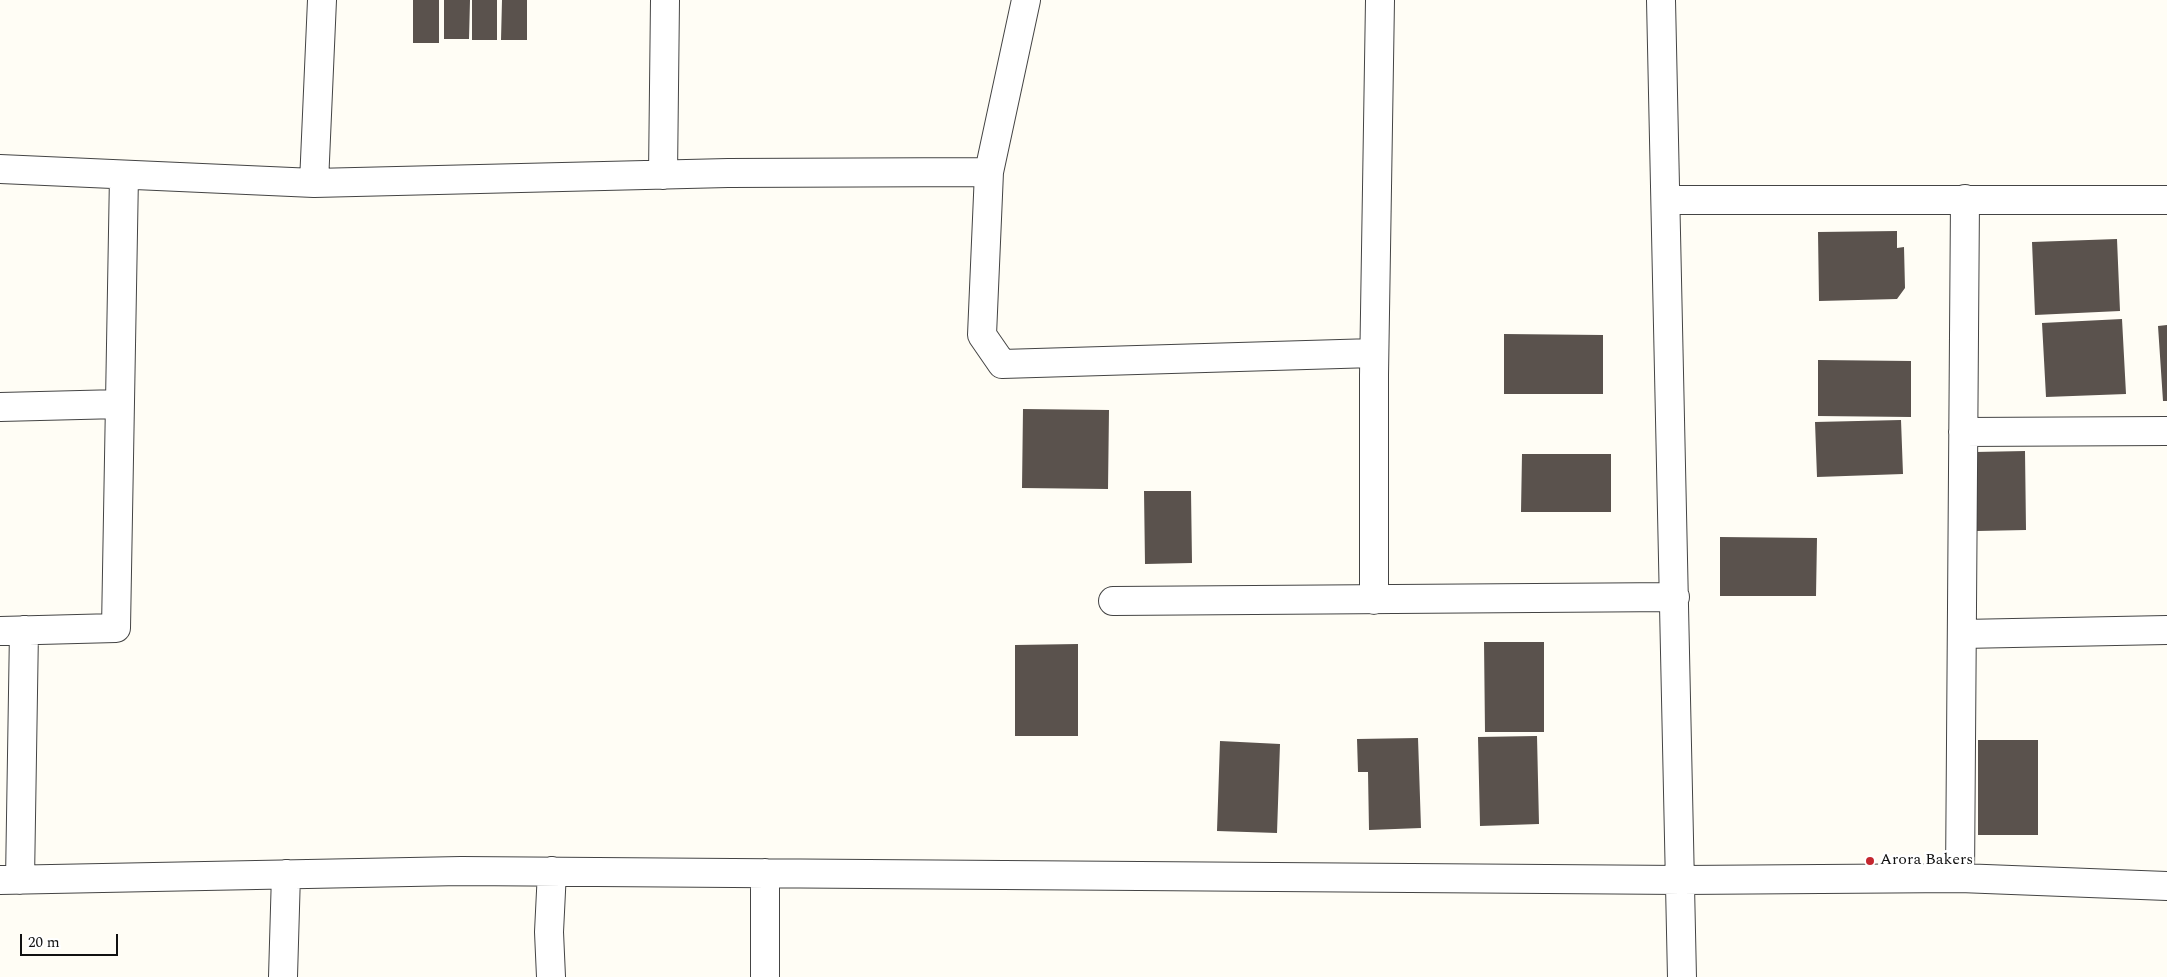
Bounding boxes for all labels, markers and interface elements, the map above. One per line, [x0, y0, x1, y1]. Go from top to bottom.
place label: Arora Bakers [1880, 851, 1973, 871]
marker: Arora Bakers [1864, 855, 1876, 867]
scale bar [22, 924, 120, 956]
text: 20 m [28, 931, 60, 954]

